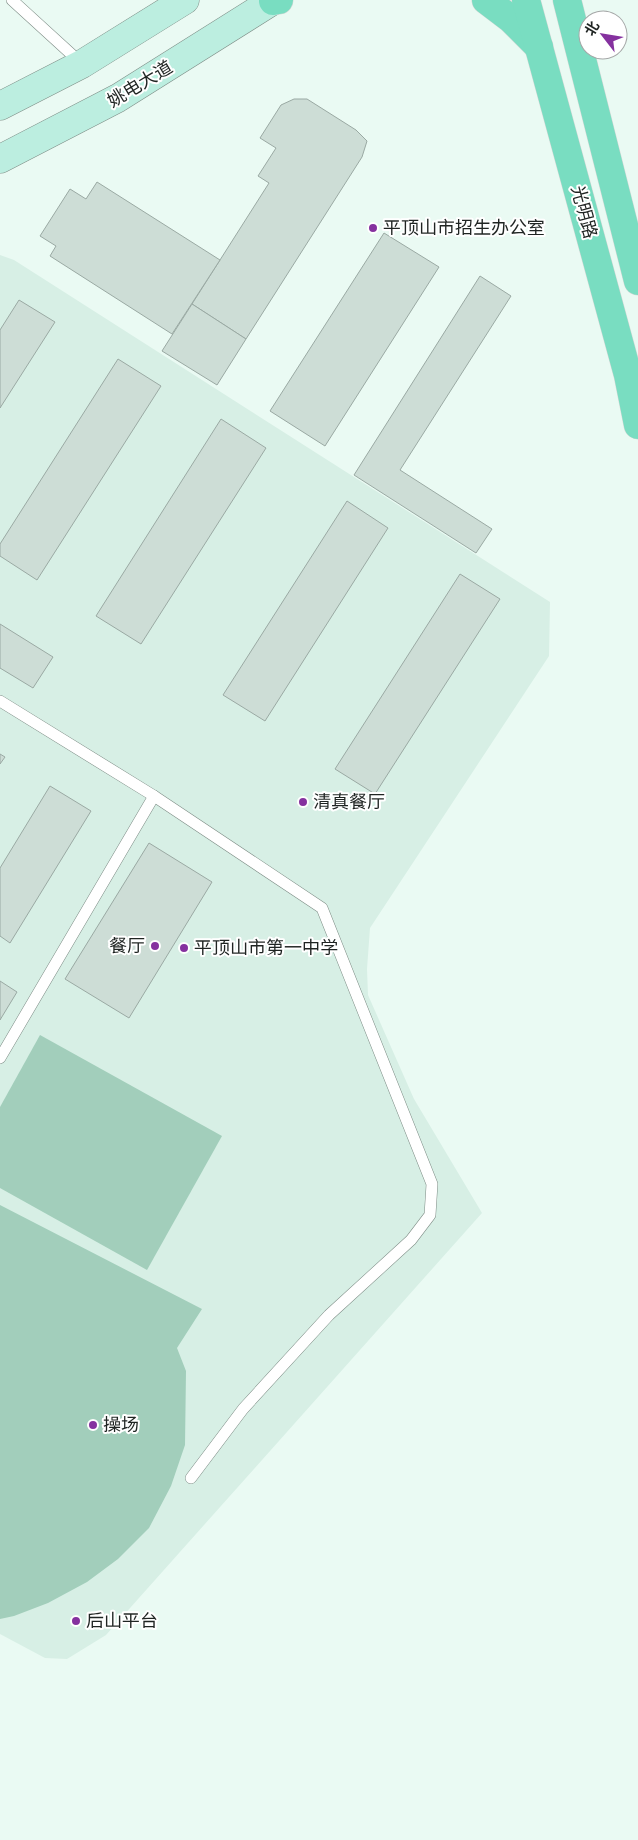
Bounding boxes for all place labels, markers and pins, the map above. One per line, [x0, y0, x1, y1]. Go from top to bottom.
place label: 平顶山市招生办公室 [383, 216, 545, 240]
marker: 平顶山市招生办公室 [367, 222, 379, 234]
place label: 清真餐厅 [313, 790, 385, 814]
marker: 清真餐厅 [297, 796, 309, 808]
place label: 餐厅 [109, 934, 145, 958]
place label: 平顶山市第一中学 [194, 936, 338, 960]
marker: 餐厅 [149, 940, 161, 952]
marker: 平顶山市第一中学 [178, 942, 190, 954]
place label: 操场 [103, 1413, 139, 1437]
marker: 操场 [87, 1419, 99, 1431]
place label: 后山平台 [86, 1609, 158, 1633]
marker: 后山平台 [70, 1615, 82, 1627]

